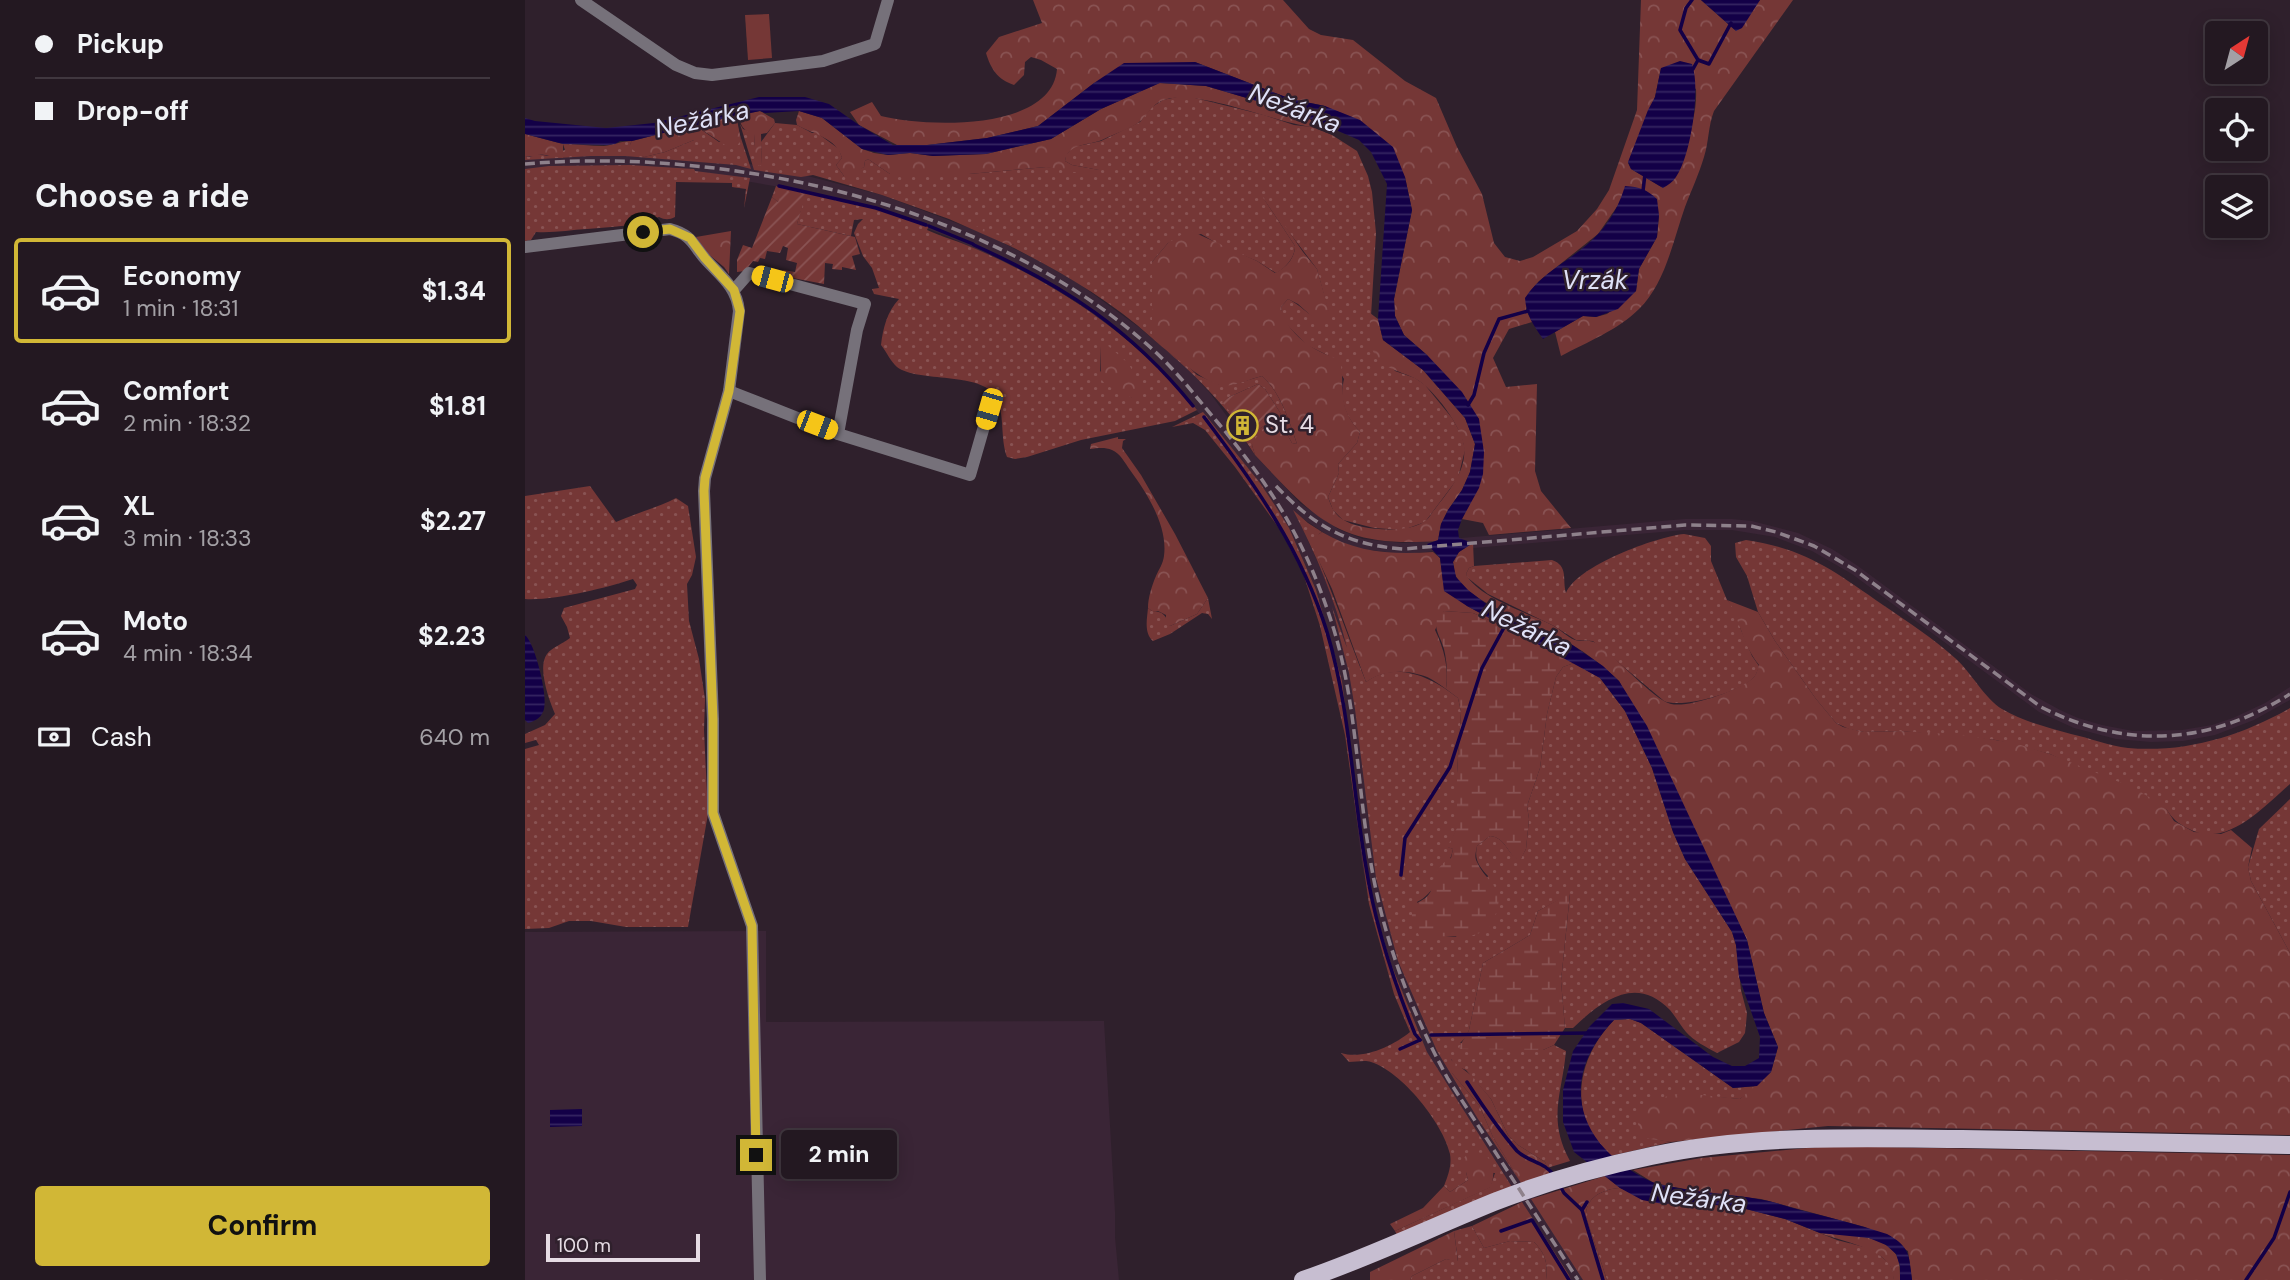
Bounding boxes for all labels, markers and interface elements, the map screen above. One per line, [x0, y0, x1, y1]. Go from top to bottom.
north arrow [2205, 21, 2268, 84]
map controls [2205, 21, 2268, 238]
text: Pickup [77, 27, 164, 61]
water label: Nežárka [1244, 75, 1346, 141]
water label: Nežárka [652, 92, 752, 146]
text: Drop-off [77, 94, 189, 128]
button: locate [2205, 98, 2268, 161]
text: Choose a ride [35, 175, 250, 217]
button: layers [2205, 175, 2268, 238]
route start [627, 216, 659, 248]
icon: car [39, 259, 102, 322]
text: Economy [123, 259, 241, 293]
car [749, 263, 796, 295]
water label: Vrzák [1562, 263, 1629, 297]
text: $1.34 [422, 274, 486, 308]
text: 1 min · 18:31 [123, 293, 238, 323]
icon: car [39, 374, 102, 437]
text: Comfort [123, 374, 229, 408]
car [974, 386, 1005, 432]
text: $1.81 [429, 389, 486, 423]
text: 2 min · 18:32 [123, 408, 251, 438]
car [794, 408, 841, 442]
building icon: St. 4 [1225, 408, 1259, 442]
place label: St. 4 [1265, 409, 1314, 440]
icon: car [39, 489, 102, 552]
text: XL [123, 489, 155, 523]
text: $2.27 [420, 504, 486, 538]
text: 3 min · 18:33 [123, 523, 252, 553]
water label: Nežárka [1476, 592, 1578, 664]
icon: car [39, 604, 102, 667]
text: Moto [123, 604, 188, 638]
text: $2.23 [418, 619, 486, 653]
text: 4 min · 18:34 [123, 638, 252, 668]
icon: cash [35, 718, 73, 756]
text: Cash [91, 720, 152, 754]
text: 640 m [419, 722, 490, 752]
callout: 2 min [781, 1130, 896, 1180]
route end [740, 1139, 772, 1171]
text: 2 min [809, 1139, 869, 1169]
water label: Nežárka [1649, 1175, 1749, 1221]
button: Confirm [35, 1186, 490, 1266]
scale bar [546, 1231, 700, 1263]
text: 100 m [557, 1233, 611, 1258]

